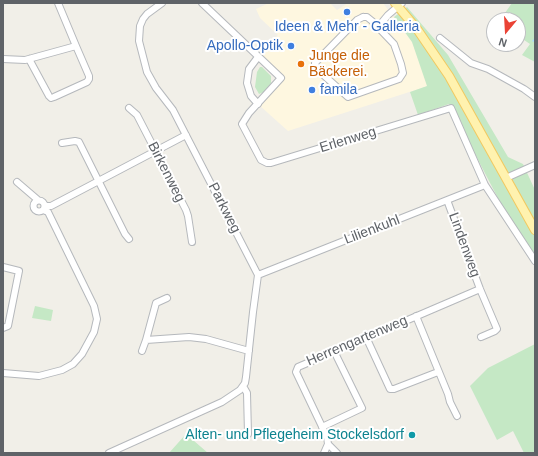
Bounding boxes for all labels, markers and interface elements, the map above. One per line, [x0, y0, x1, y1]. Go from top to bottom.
marker: Ideen & Mehr - Galleria [342, 7, 352, 17]
north arrow [486, 12, 526, 52]
place label: Ideen & Mehr - Galleria [275, 19, 419, 35]
text: N [497, 36, 508, 49]
place label: Apollo-Optik [207, 38, 283, 54]
marker: Apollo-Optik [286, 41, 296, 51]
place label: Junge die Bäckerei. [309, 48, 370, 80]
marker: Junge die Bäckerei. [296, 59, 306, 69]
place label: famila [320, 82, 357, 98]
marker: famila [307, 85, 317, 95]
street label: Erlenweg [318, 123, 378, 157]
street label: Birkenweg [144, 139, 188, 205]
street label: Parkweg [204, 180, 244, 236]
street label: Lindenweg [445, 210, 483, 280]
street label: Lilienkuhl [342, 212, 402, 248]
street label: Herrengartenweg [304, 312, 410, 370]
place label: Alten- und Pflegeheim Stockelsdorf [185, 427, 404, 443]
marker: Alten- und Pflegeheim Stockelsdorf [407, 430, 417, 440]

